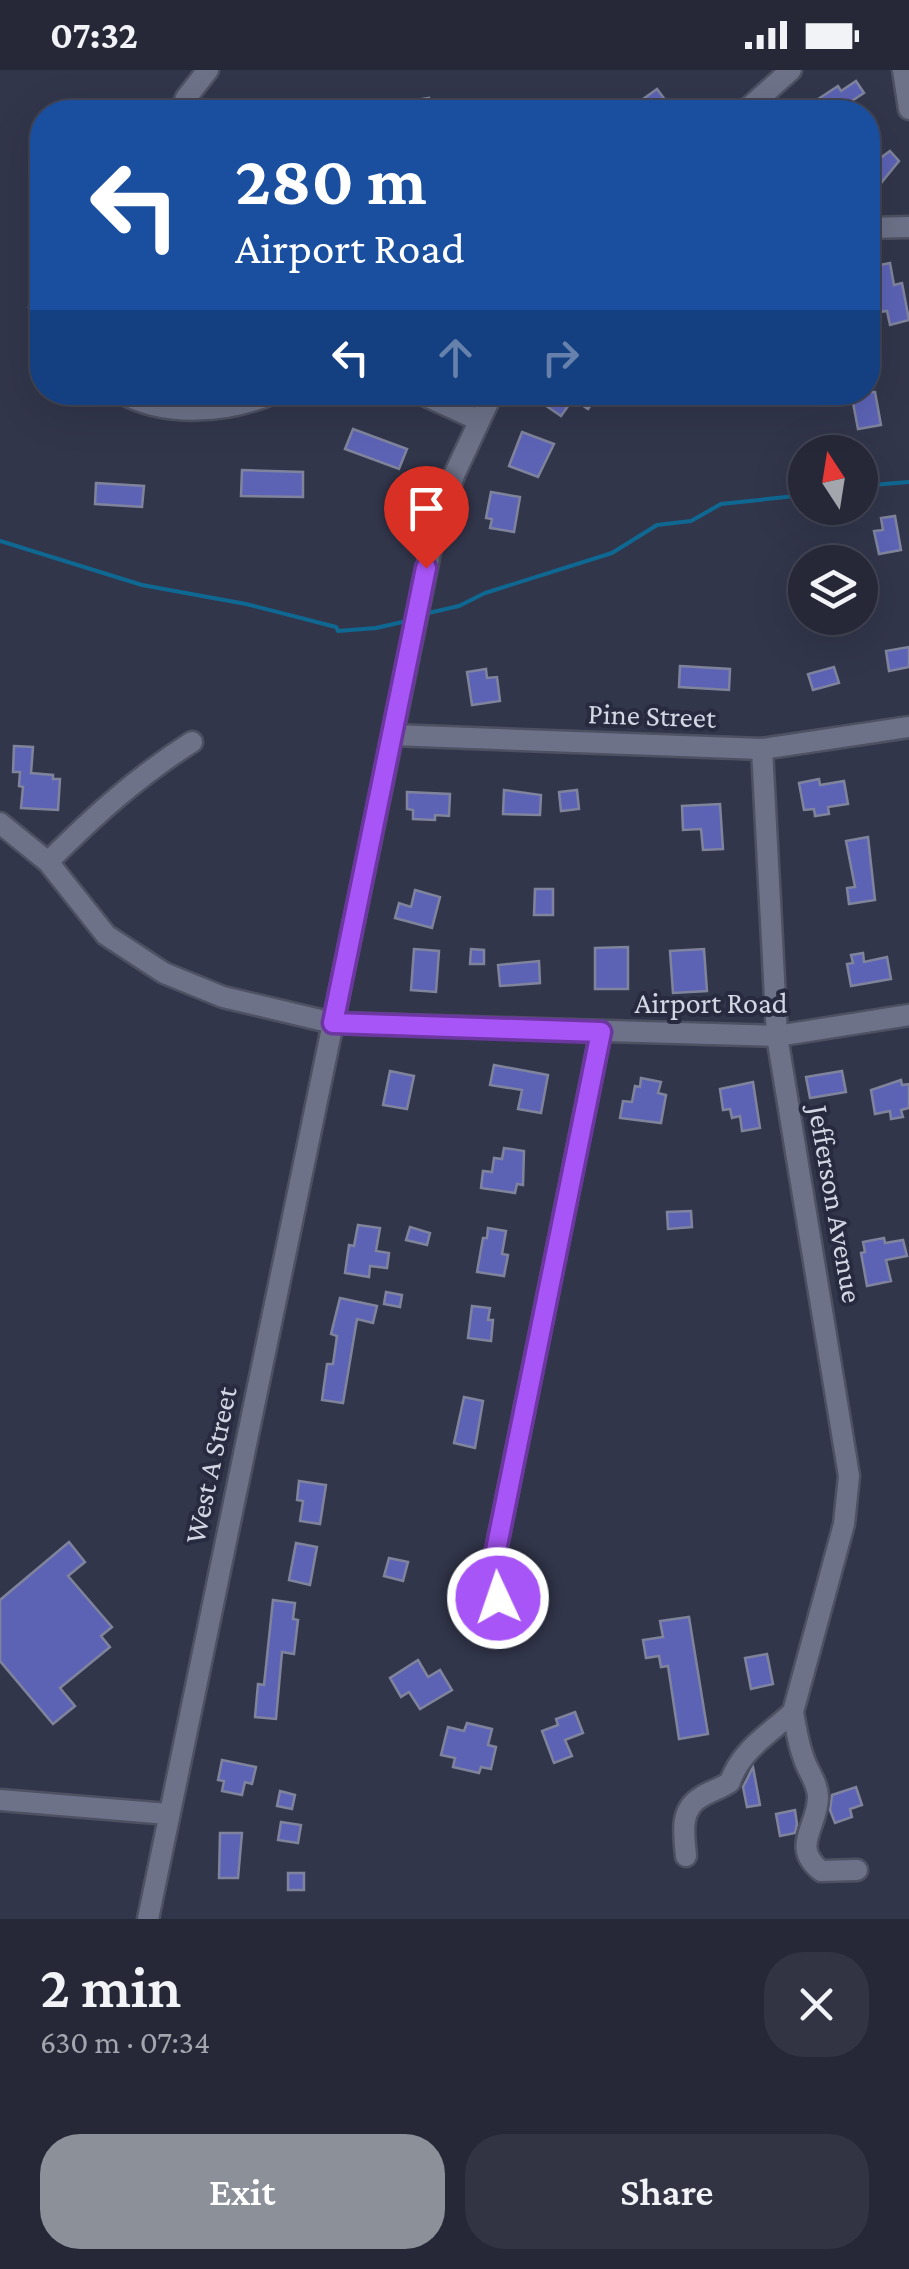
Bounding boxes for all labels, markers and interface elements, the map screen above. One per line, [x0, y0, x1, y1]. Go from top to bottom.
text: 07:32 [50, 14, 138, 56]
icon: left [70, 140, 200, 270]
text: 280 m [235, 141, 427, 219]
text: Airport Road [235, 223, 465, 273]
icon: left [323, 330, 378, 385]
icon: ahead [428, 330, 483, 385]
icon: right [533, 330, 588, 385]
north arrow [788, 435, 878, 525]
map controls [788, 435, 878, 635]
pin [384, 466, 469, 569]
icon: arrive [399, 481, 454, 536]
button: layers [788, 545, 878, 635]
street label: Pine Street [587, 696, 718, 734]
street label: Airport Road [634, 986, 788, 1020]
street label: Jefferson Avenue [802, 1100, 870, 1305]
street label: West A Street [177, 1382, 243, 1547]
position arrow [446, 1546, 550, 1650]
button: close [764, 1952, 869, 2057]
text: 2 min [40, 1953, 181, 2020]
text: 630 m · 07:34 [40, 2024, 210, 2060]
button: Exit [40, 2134, 445, 2249]
button: Share [465, 2134, 869, 2249]

